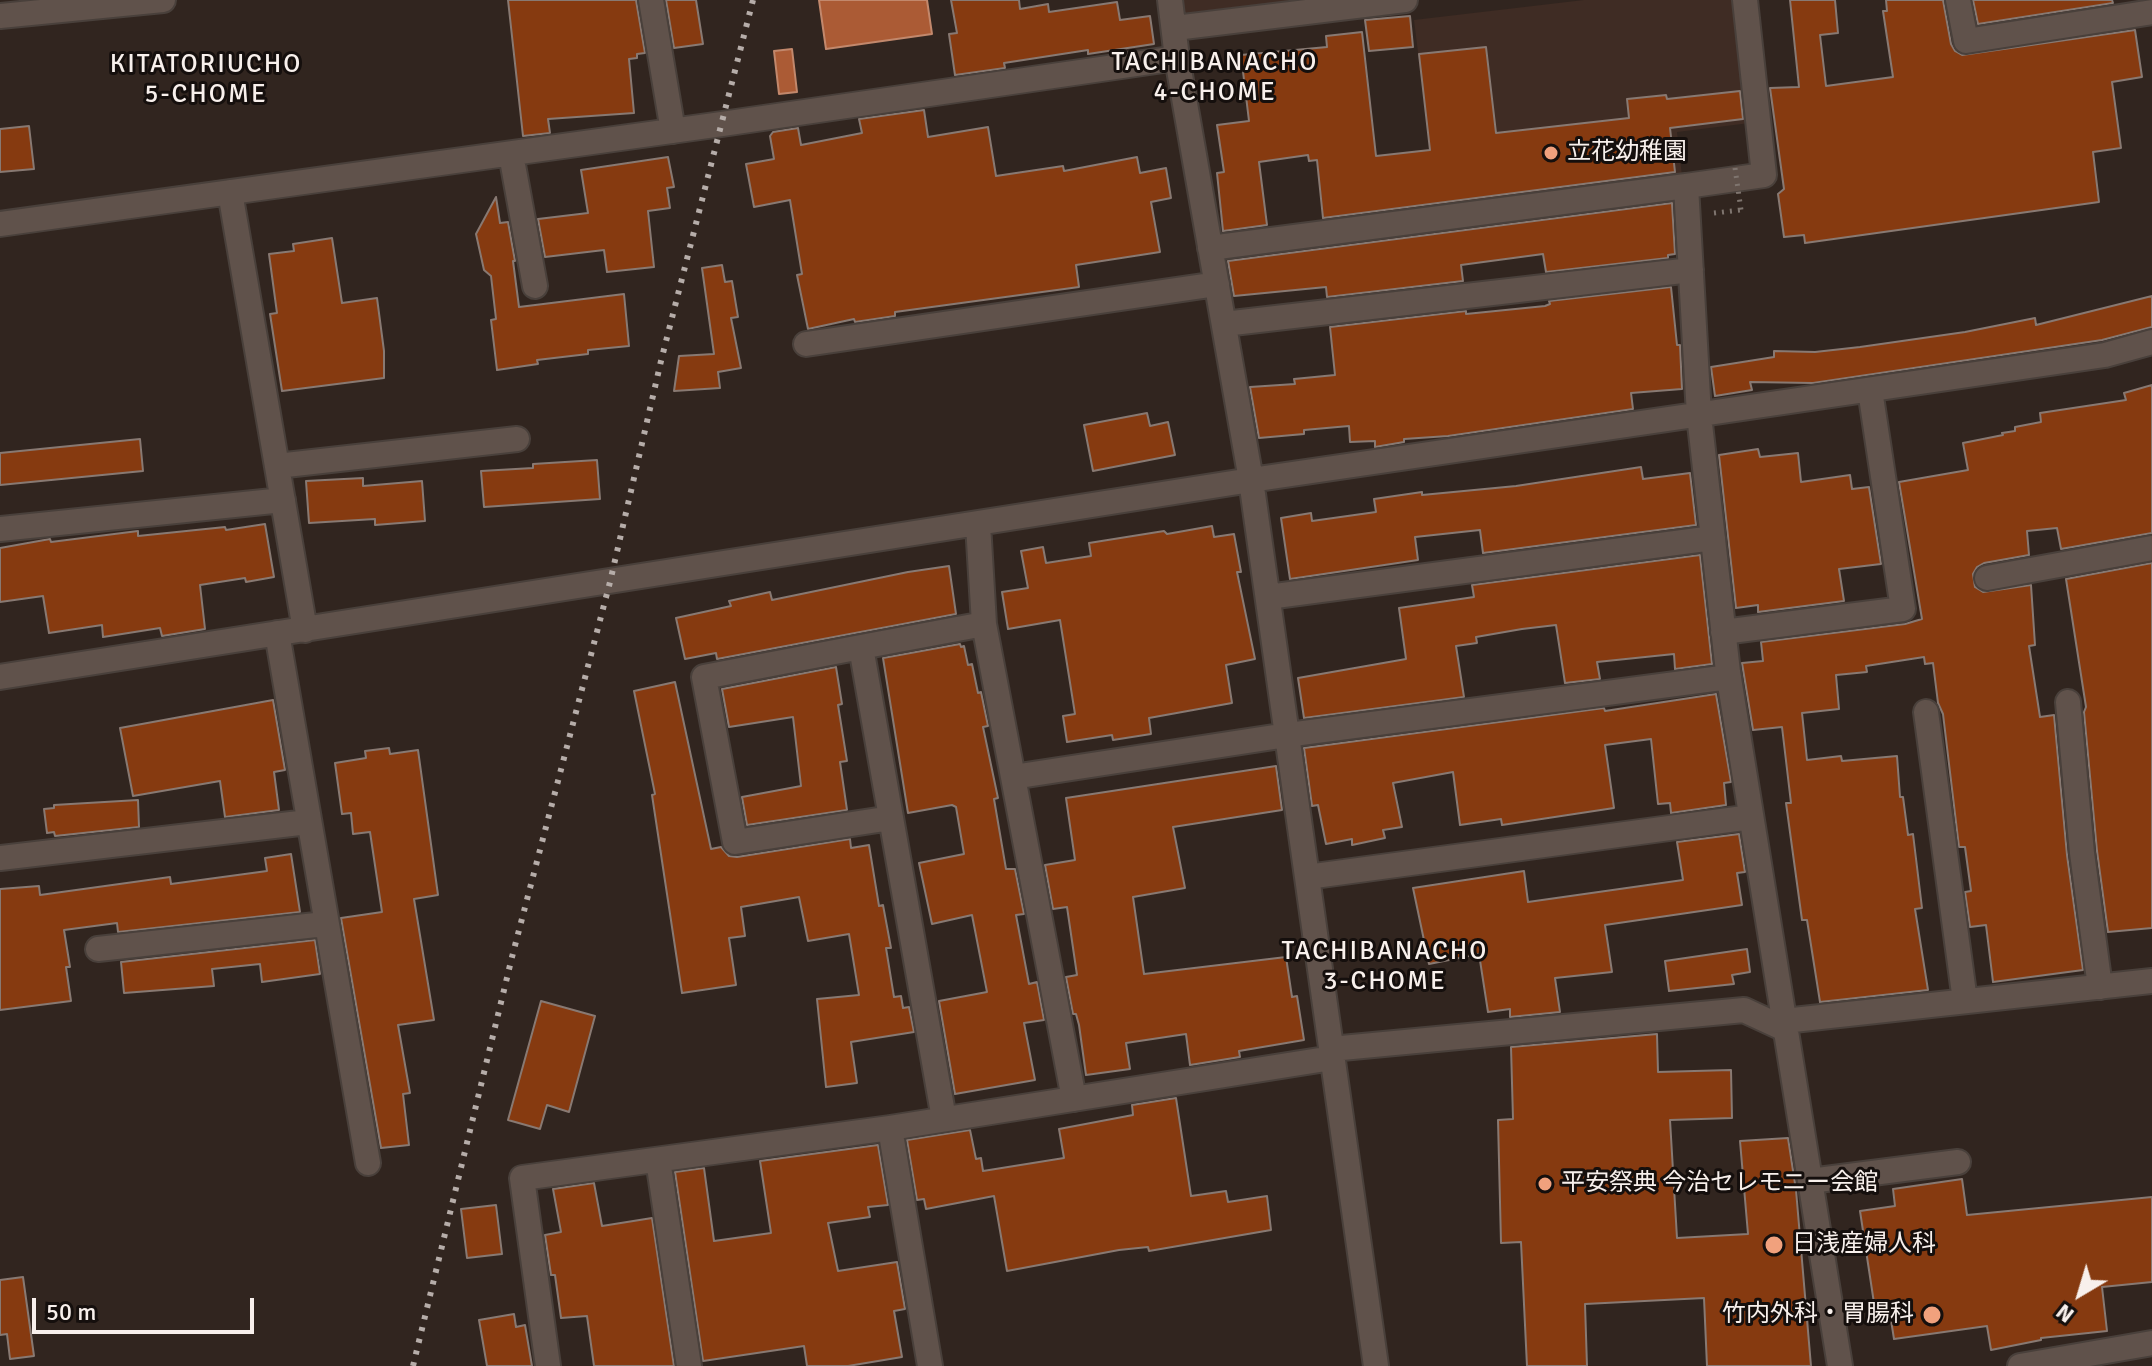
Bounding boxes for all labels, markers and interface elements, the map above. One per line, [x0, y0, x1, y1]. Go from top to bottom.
district label: TACHIBANACHO 4-CHOME [1112, 47, 1318, 108]
district label: KITATORIUCHO 5-CHOME [110, 49, 302, 110]
place label: 立花幼稚園 [1567, 139, 1687, 167]
marker: 立花幼稚園 [1542, 144, 1560, 162]
district label: TACHIBANACHO 3-CHOME [1282, 936, 1488, 998]
place label: 平安祭典 今治セレモニー会館 [1561, 1170, 1878, 1198]
marker: 平安祭典 今治セレモニー会館 [1536, 1175, 1554, 1193]
place label: 日浅産婦人科 [1792, 1231, 1936, 1259]
marker: 日浅産婦人科 [1763, 1234, 1785, 1256]
north arrow [2040, 1254, 2120, 1334]
scale bar [36, 1282, 258, 1332]
text: 50 m [46, 1297, 96, 1327]
text: N [2051, 1298, 2079, 1329]
place label: 竹内外科・胃腸科 [1722, 1301, 1914, 1329]
marker: 竹内外科・胃腸科 [1921, 1304, 1943, 1326]

